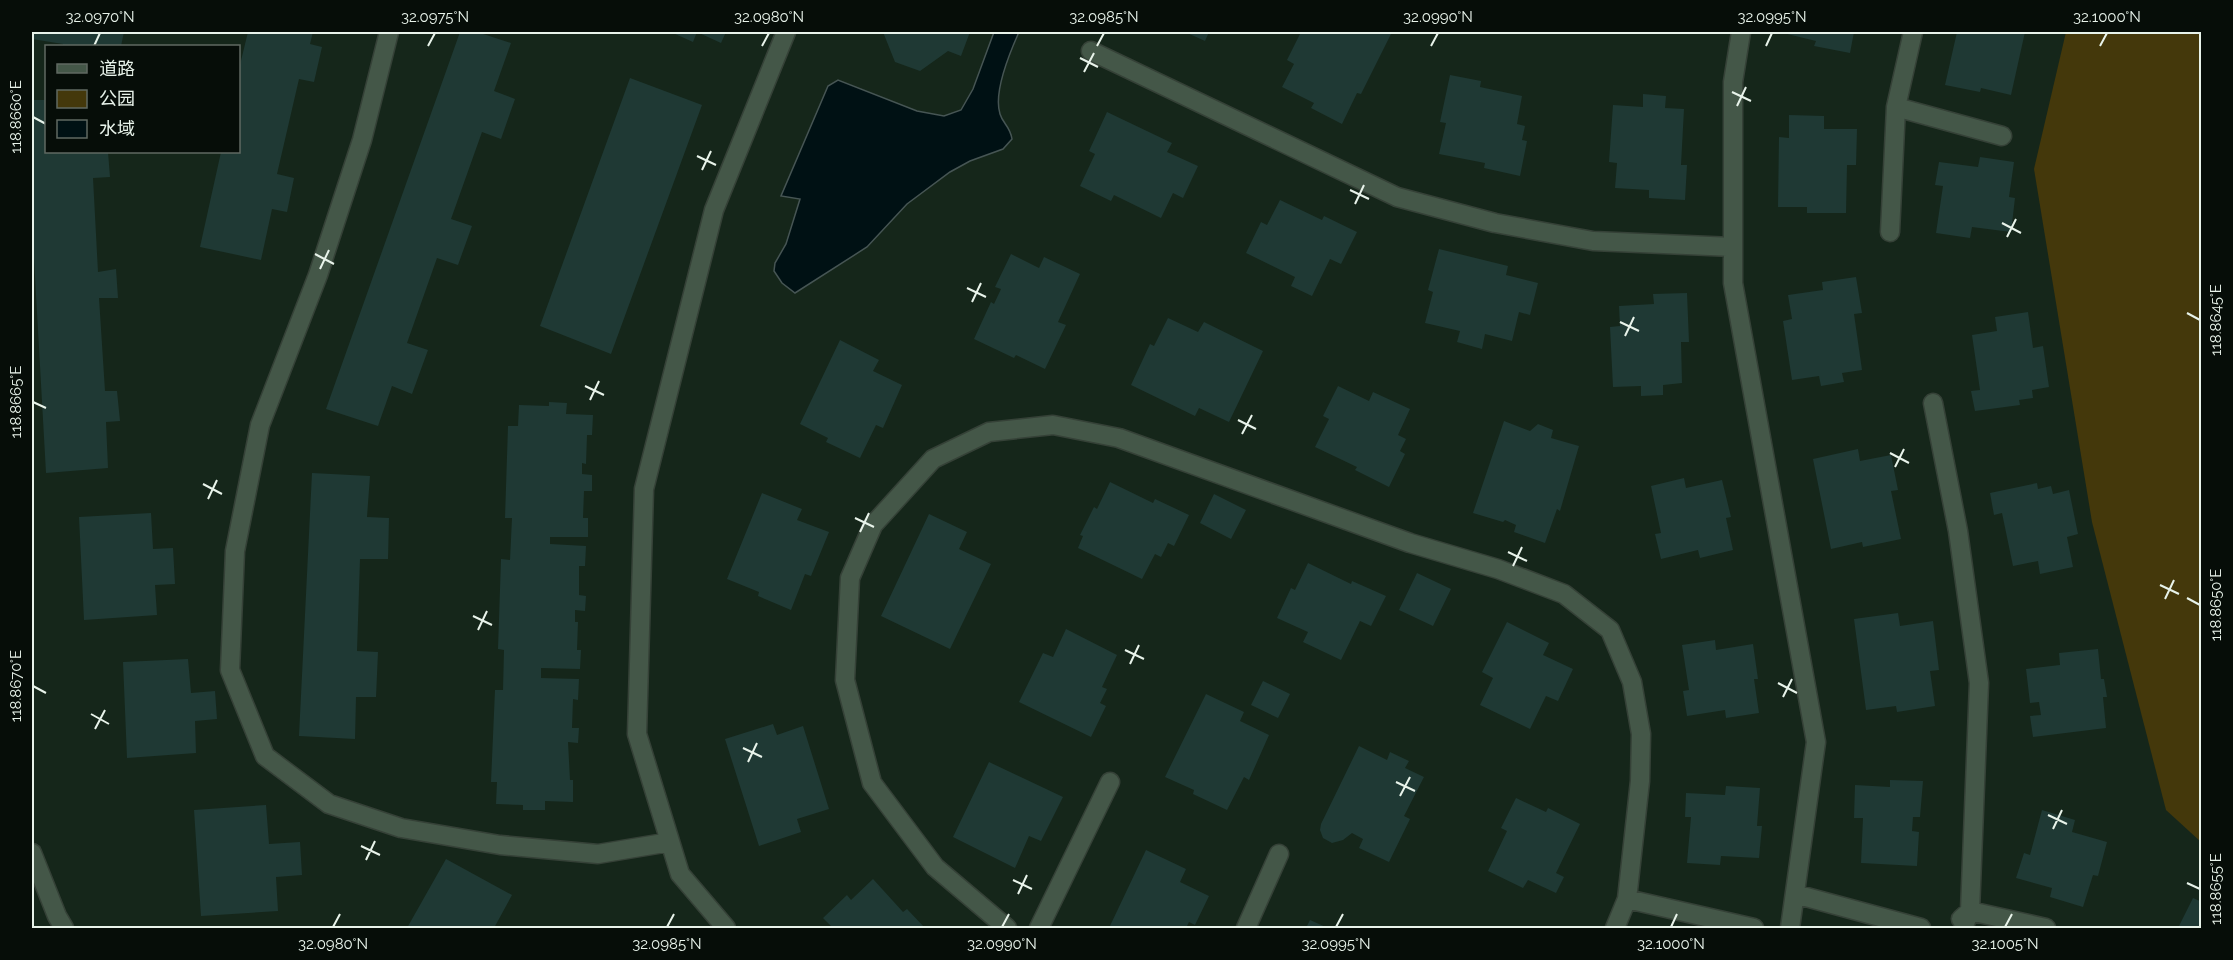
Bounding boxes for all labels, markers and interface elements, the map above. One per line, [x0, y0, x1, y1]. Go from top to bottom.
text: 32.0970°N [66, 8, 134, 26]
text: 32.0975°N [401, 8, 469, 26]
text: 32.0980°N [734, 8, 804, 26]
text: 32.0985°N [1069, 8, 1139, 26]
text: 32.0990°N [1403, 8, 1473, 26]
text: 32.0995°N [1737, 8, 1807, 26]
text: 32.1000°N [2073, 8, 2141, 26]
legend [45, 45, 240, 153]
text: 道路 [99, 58, 135, 79]
text: 118.8660°E [7, 80, 25, 154]
text: 公园 [99, 88, 135, 109]
text: 水域 [99, 118, 135, 139]
text: 118.8645°E [2207, 284, 2225, 356]
text: 118.8665°E [7, 366, 25, 438]
text: 118.8650°E [2207, 569, 2225, 641]
text: 118.8670°E [7, 650, 25, 722]
text: 118.8655°E [2207, 853, 2225, 925]
text: 32.0980°N [298, 935, 368, 953]
text: 32.0985°N [632, 935, 702, 953]
text: 32.0990°N [967, 935, 1037, 953]
text: 32.0995°N [1301, 935, 1371, 953]
text: 32.1000°N [1637, 935, 1705, 953]
text: 32.1005°N [1971, 935, 2039, 953]

